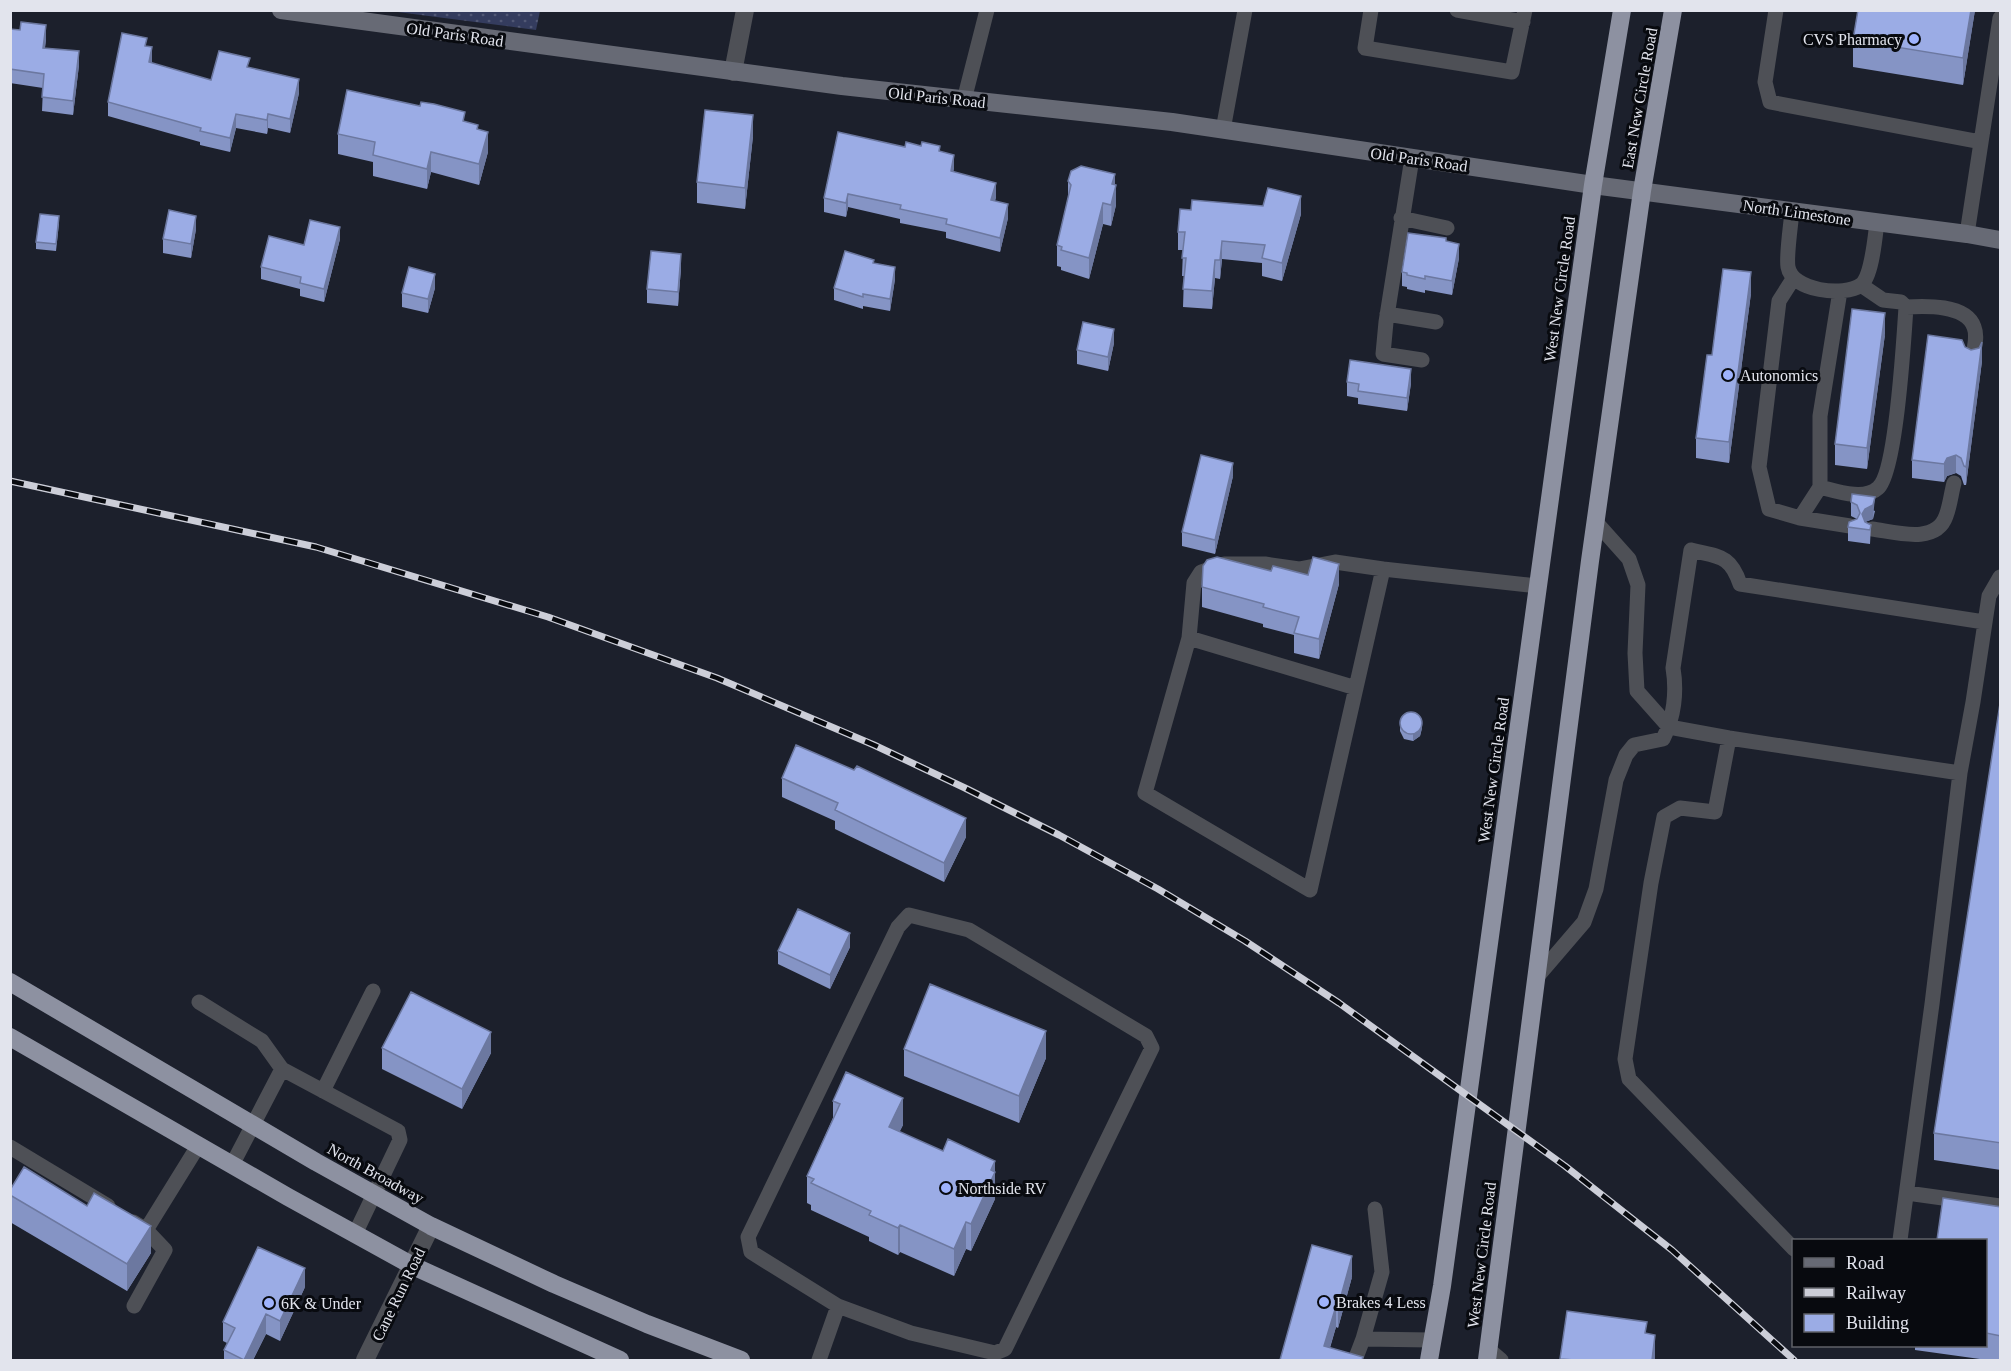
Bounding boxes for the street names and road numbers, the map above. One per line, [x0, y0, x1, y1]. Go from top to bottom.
street label: Old Paris Road [405, 19, 505, 50]
street label: East New Circle Road [1619, 26, 1660, 170]
street label: Old Paris Road [887, 84, 986, 111]
street label: Old Paris Road [1369, 144, 1469, 175]
street label: North Limestone [1742, 197, 1852, 228]
street label: West New Circle Road [1541, 215, 1578, 363]
street label: West New Circle Road [1475, 696, 1512, 844]
street label: North Broadway [324, 1140, 427, 1208]
street label: West New Circle Road [1464, 1181, 1499, 1329]
street label: Cane Run Road [369, 1245, 428, 1343]

